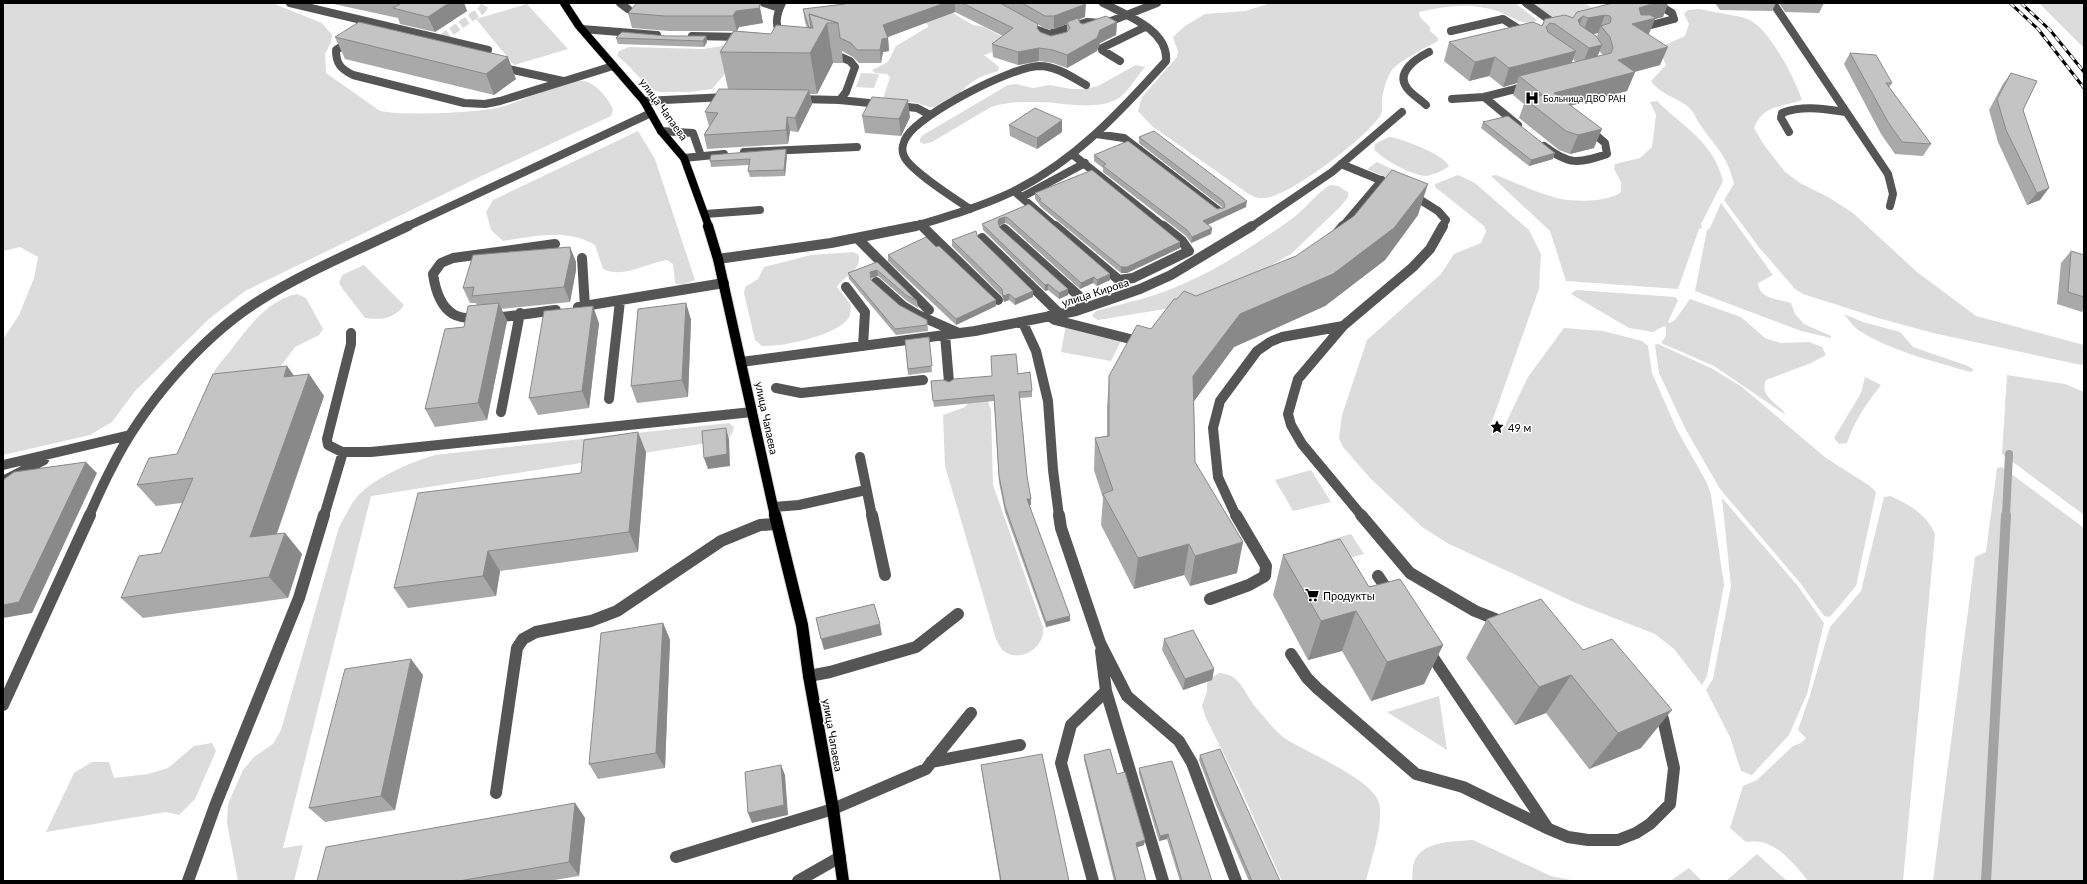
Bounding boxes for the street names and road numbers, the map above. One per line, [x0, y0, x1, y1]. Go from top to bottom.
street label: улица Чапаева [637, 75, 691, 143]
street label: улица Кирова [1060, 275, 1130, 309]
street label: улица Чапаева [753, 381, 781, 455]
street label: улица Чапаева [820, 698, 846, 772]

